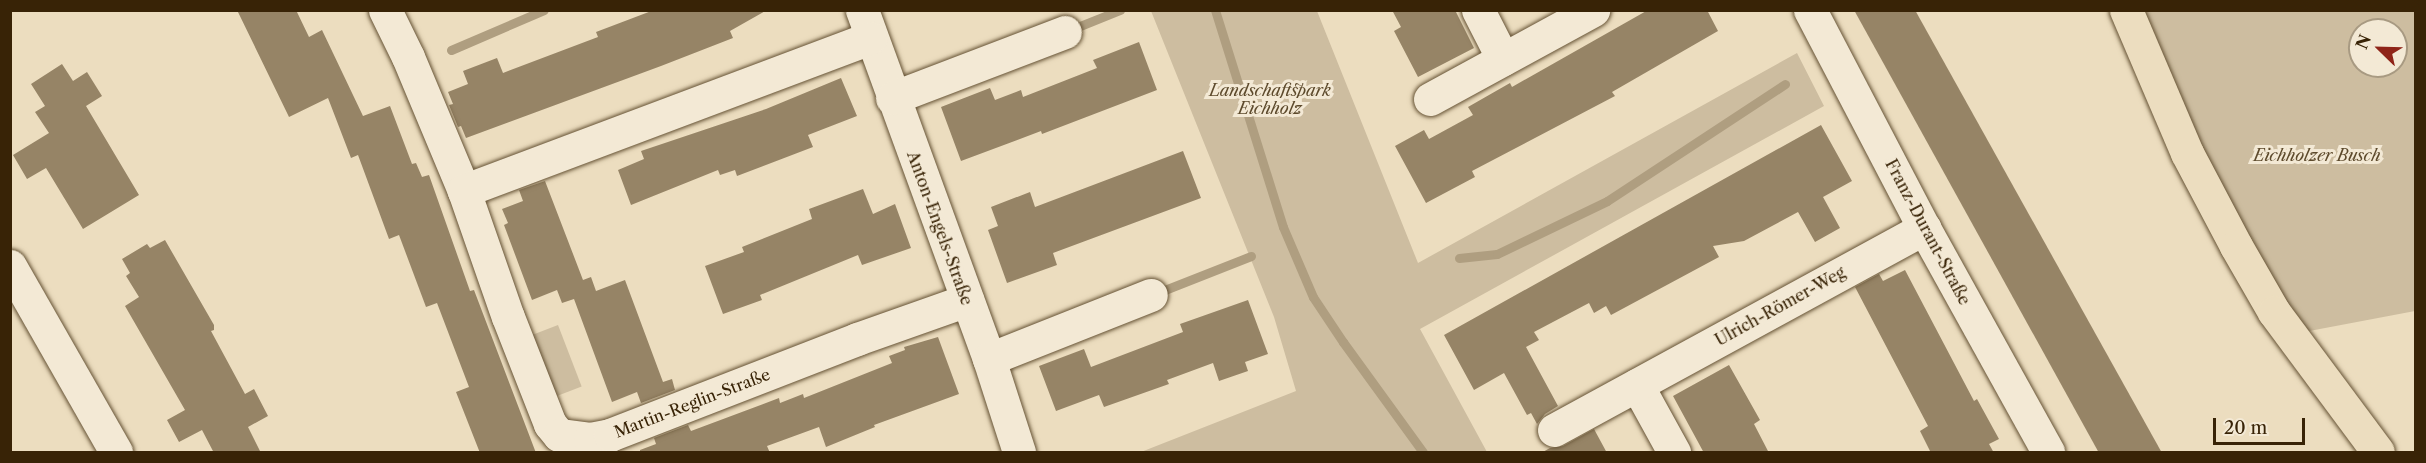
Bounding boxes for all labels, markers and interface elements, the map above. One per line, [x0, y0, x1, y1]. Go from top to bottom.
north arrow [2348, 18, 2408, 78]
text: N [2351, 31, 2375, 52]
park label: Landschaftspark Eichholz [1209, 80, 1331, 118]
park label: Eichholzer Busch [2253, 145, 2381, 165]
street label: Anton-Engels-Straße [903, 148, 977, 308]
street label: Franz-Durant-Straße [1881, 156, 1975, 308]
street label: Ulrich-Römer-Weg [1712, 262, 1848, 350]
street label: Martin-Reglin-Straße [611, 364, 773, 442]
scale bar [2216, 406, 2308, 444]
text: 20 m [2224, 417, 2267, 439]

